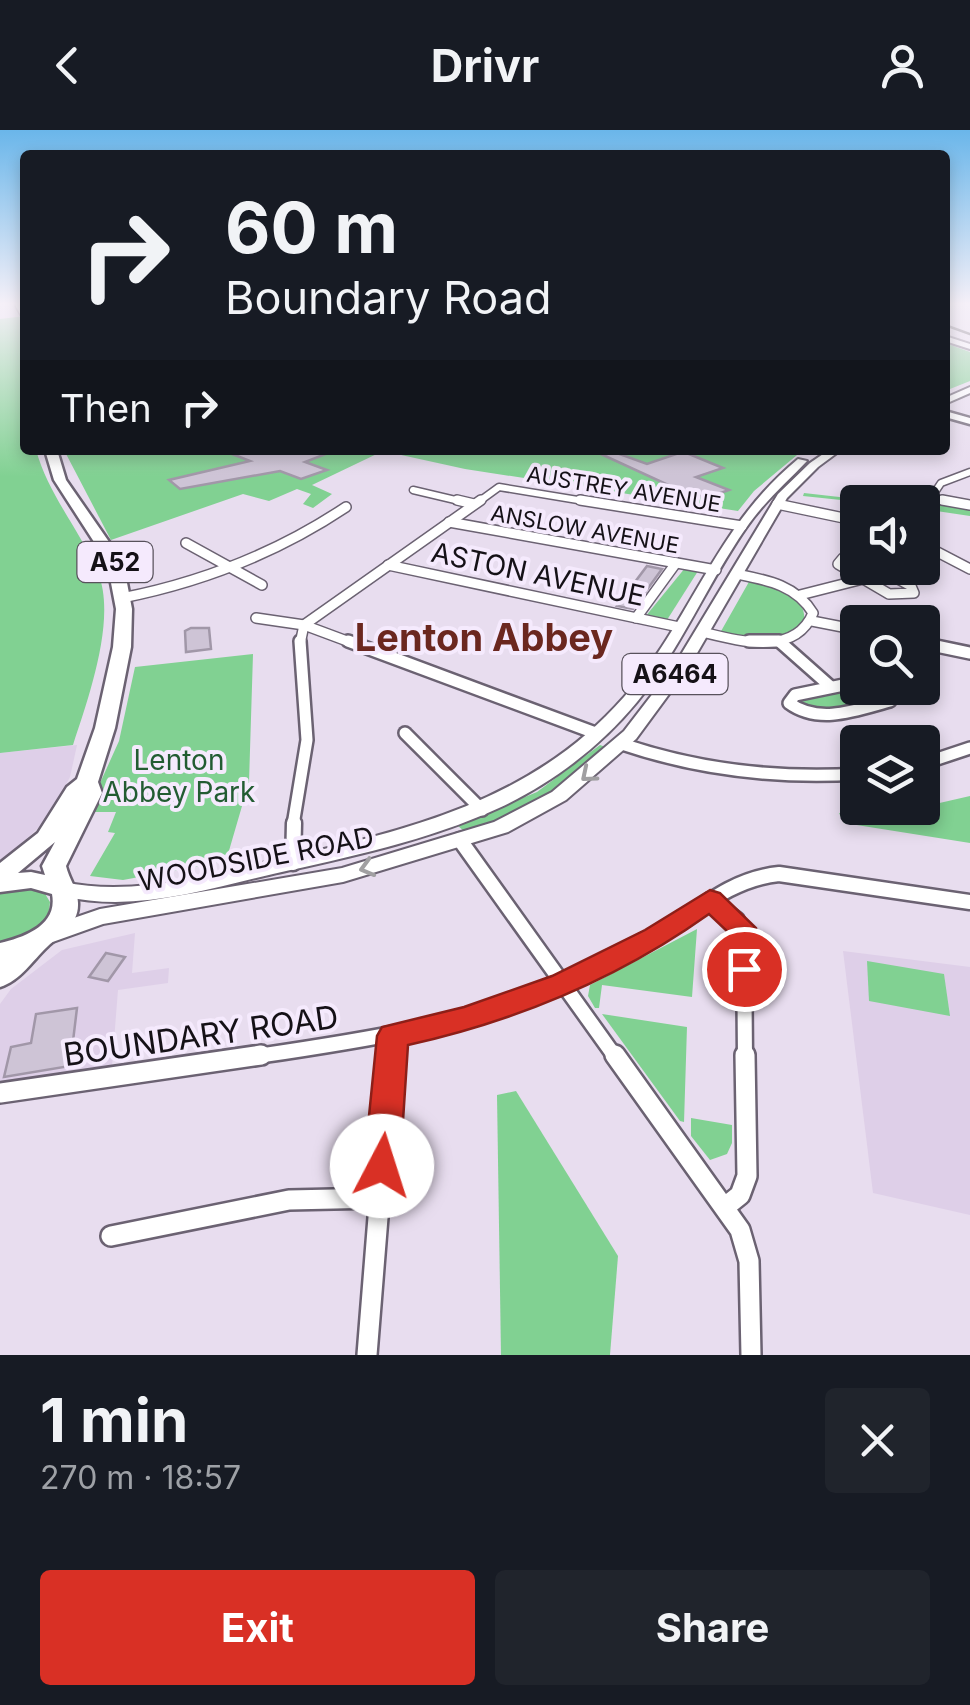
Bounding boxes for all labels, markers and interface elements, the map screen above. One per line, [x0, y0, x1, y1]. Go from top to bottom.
icon: back [40, 38, 95, 93]
text: Drivr [431, 38, 539, 93]
icon: person [875, 38, 930, 93]
text: 60 m [225, 185, 398, 270]
icon: right [60, 190, 190, 320]
text: Boundary Road [225, 270, 552, 325]
icon: right [172, 380, 227, 435]
text: Then [60, 385, 152, 431]
street label: AUSTREY AVENUE [525, 461, 723, 517]
map controls [840, 485, 940, 825]
button: sound [840, 485, 940, 585]
street label: ANSLOW AVENUE [489, 500, 681, 558]
street label: ASTON AVENUE [428, 535, 648, 613]
road number: A52 [78, 542, 152, 582]
button: search [840, 605, 940, 705]
district label: Lenton Abbey [355, 614, 613, 660]
road number: A6464 [622, 654, 728, 694]
button: layers [840, 725, 940, 825]
park label: Lenton Abbey Park [103, 743, 255, 809]
one-way arrow [581, 763, 599, 781]
street label: WOODSIDE ROAD [135, 820, 377, 898]
one-way arrow [359, 856, 376, 877]
pin [702, 927, 787, 1012]
icon: arrive [717, 942, 772, 997]
street label: BOUNDARY ROAD [61, 997, 341, 1074]
position arrow [330, 1114, 434, 1218]
text: 1 min [40, 1384, 188, 1456]
button: close [825, 1388, 930, 1493]
text: 270 m · 18:57 [40, 1458, 241, 1497]
button: Exit [40, 1570, 475, 1685]
button: Share [495, 1570, 930, 1685]

